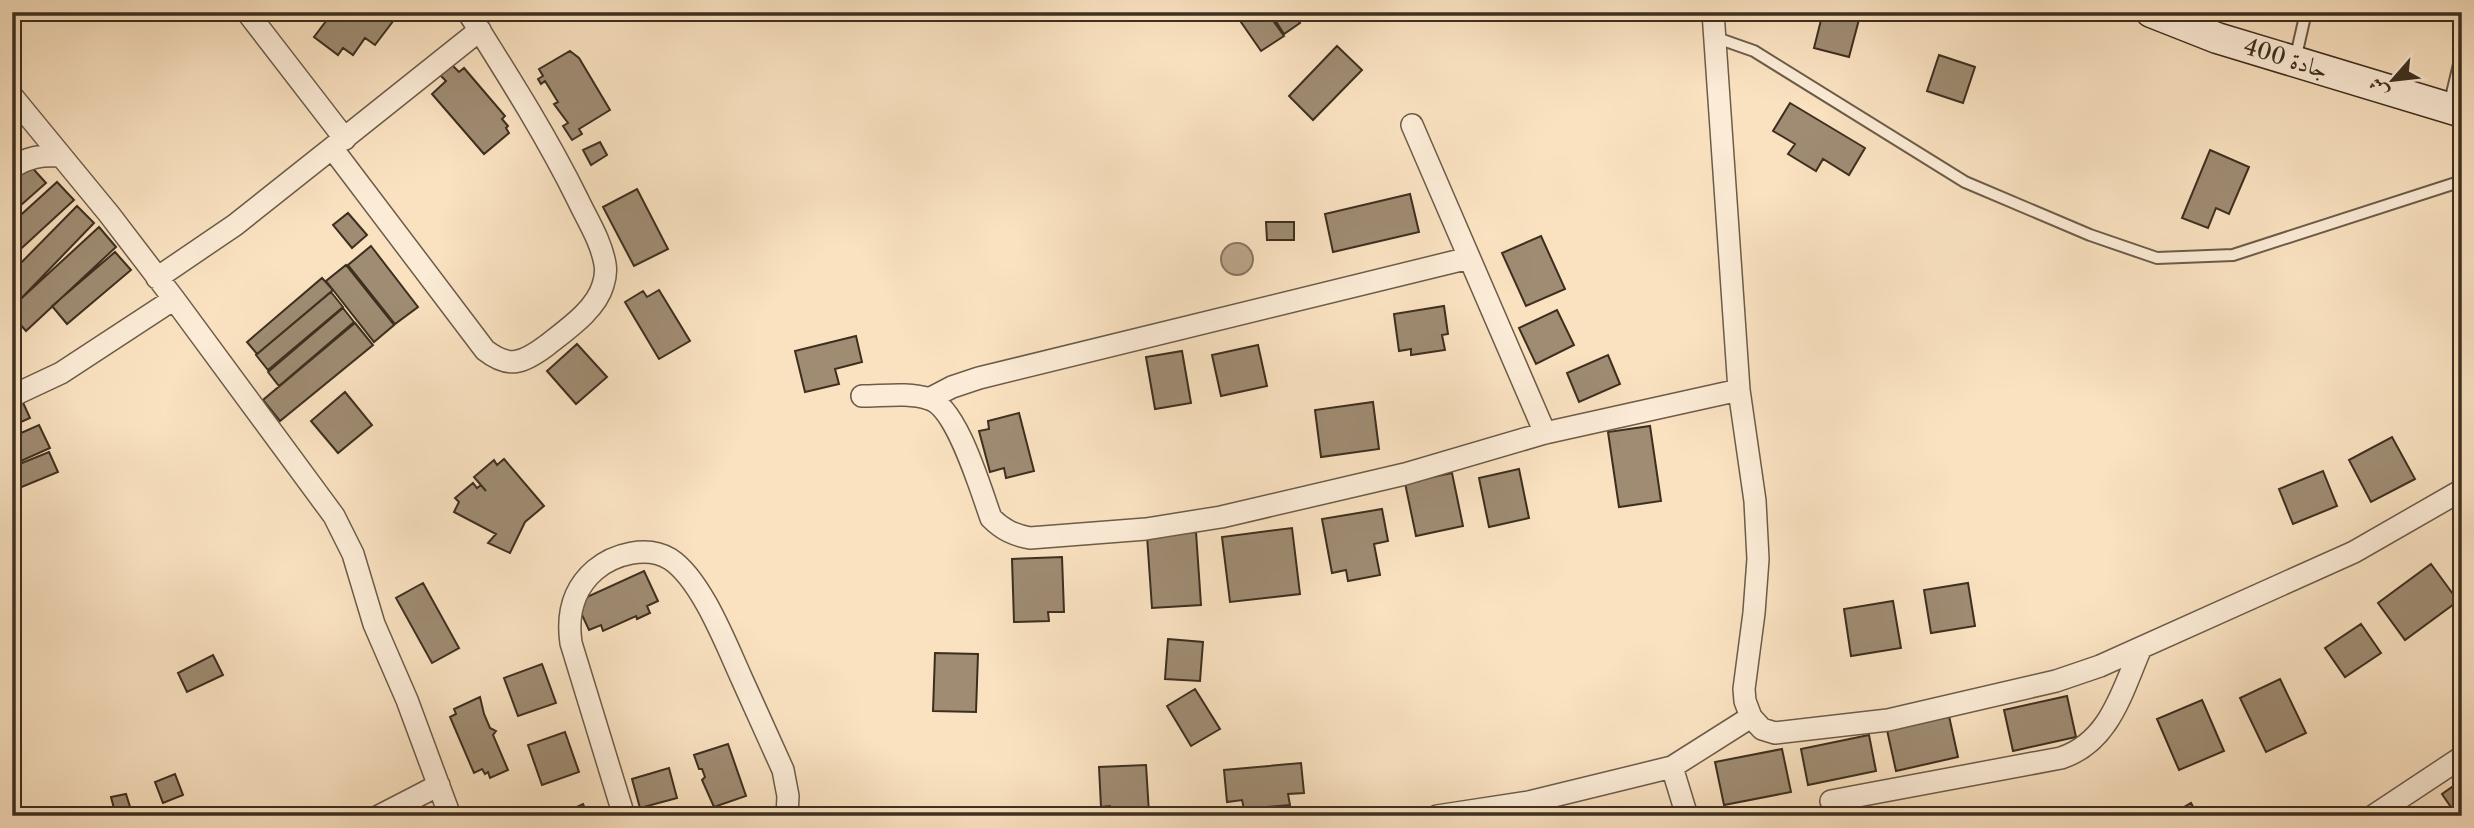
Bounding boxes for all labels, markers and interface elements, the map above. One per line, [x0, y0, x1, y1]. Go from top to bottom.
street label: جادة 400 [2240, 32, 2332, 84]
north arrow [2358, 46, 2428, 116]
text: ش [2364, 74, 2393, 101]

